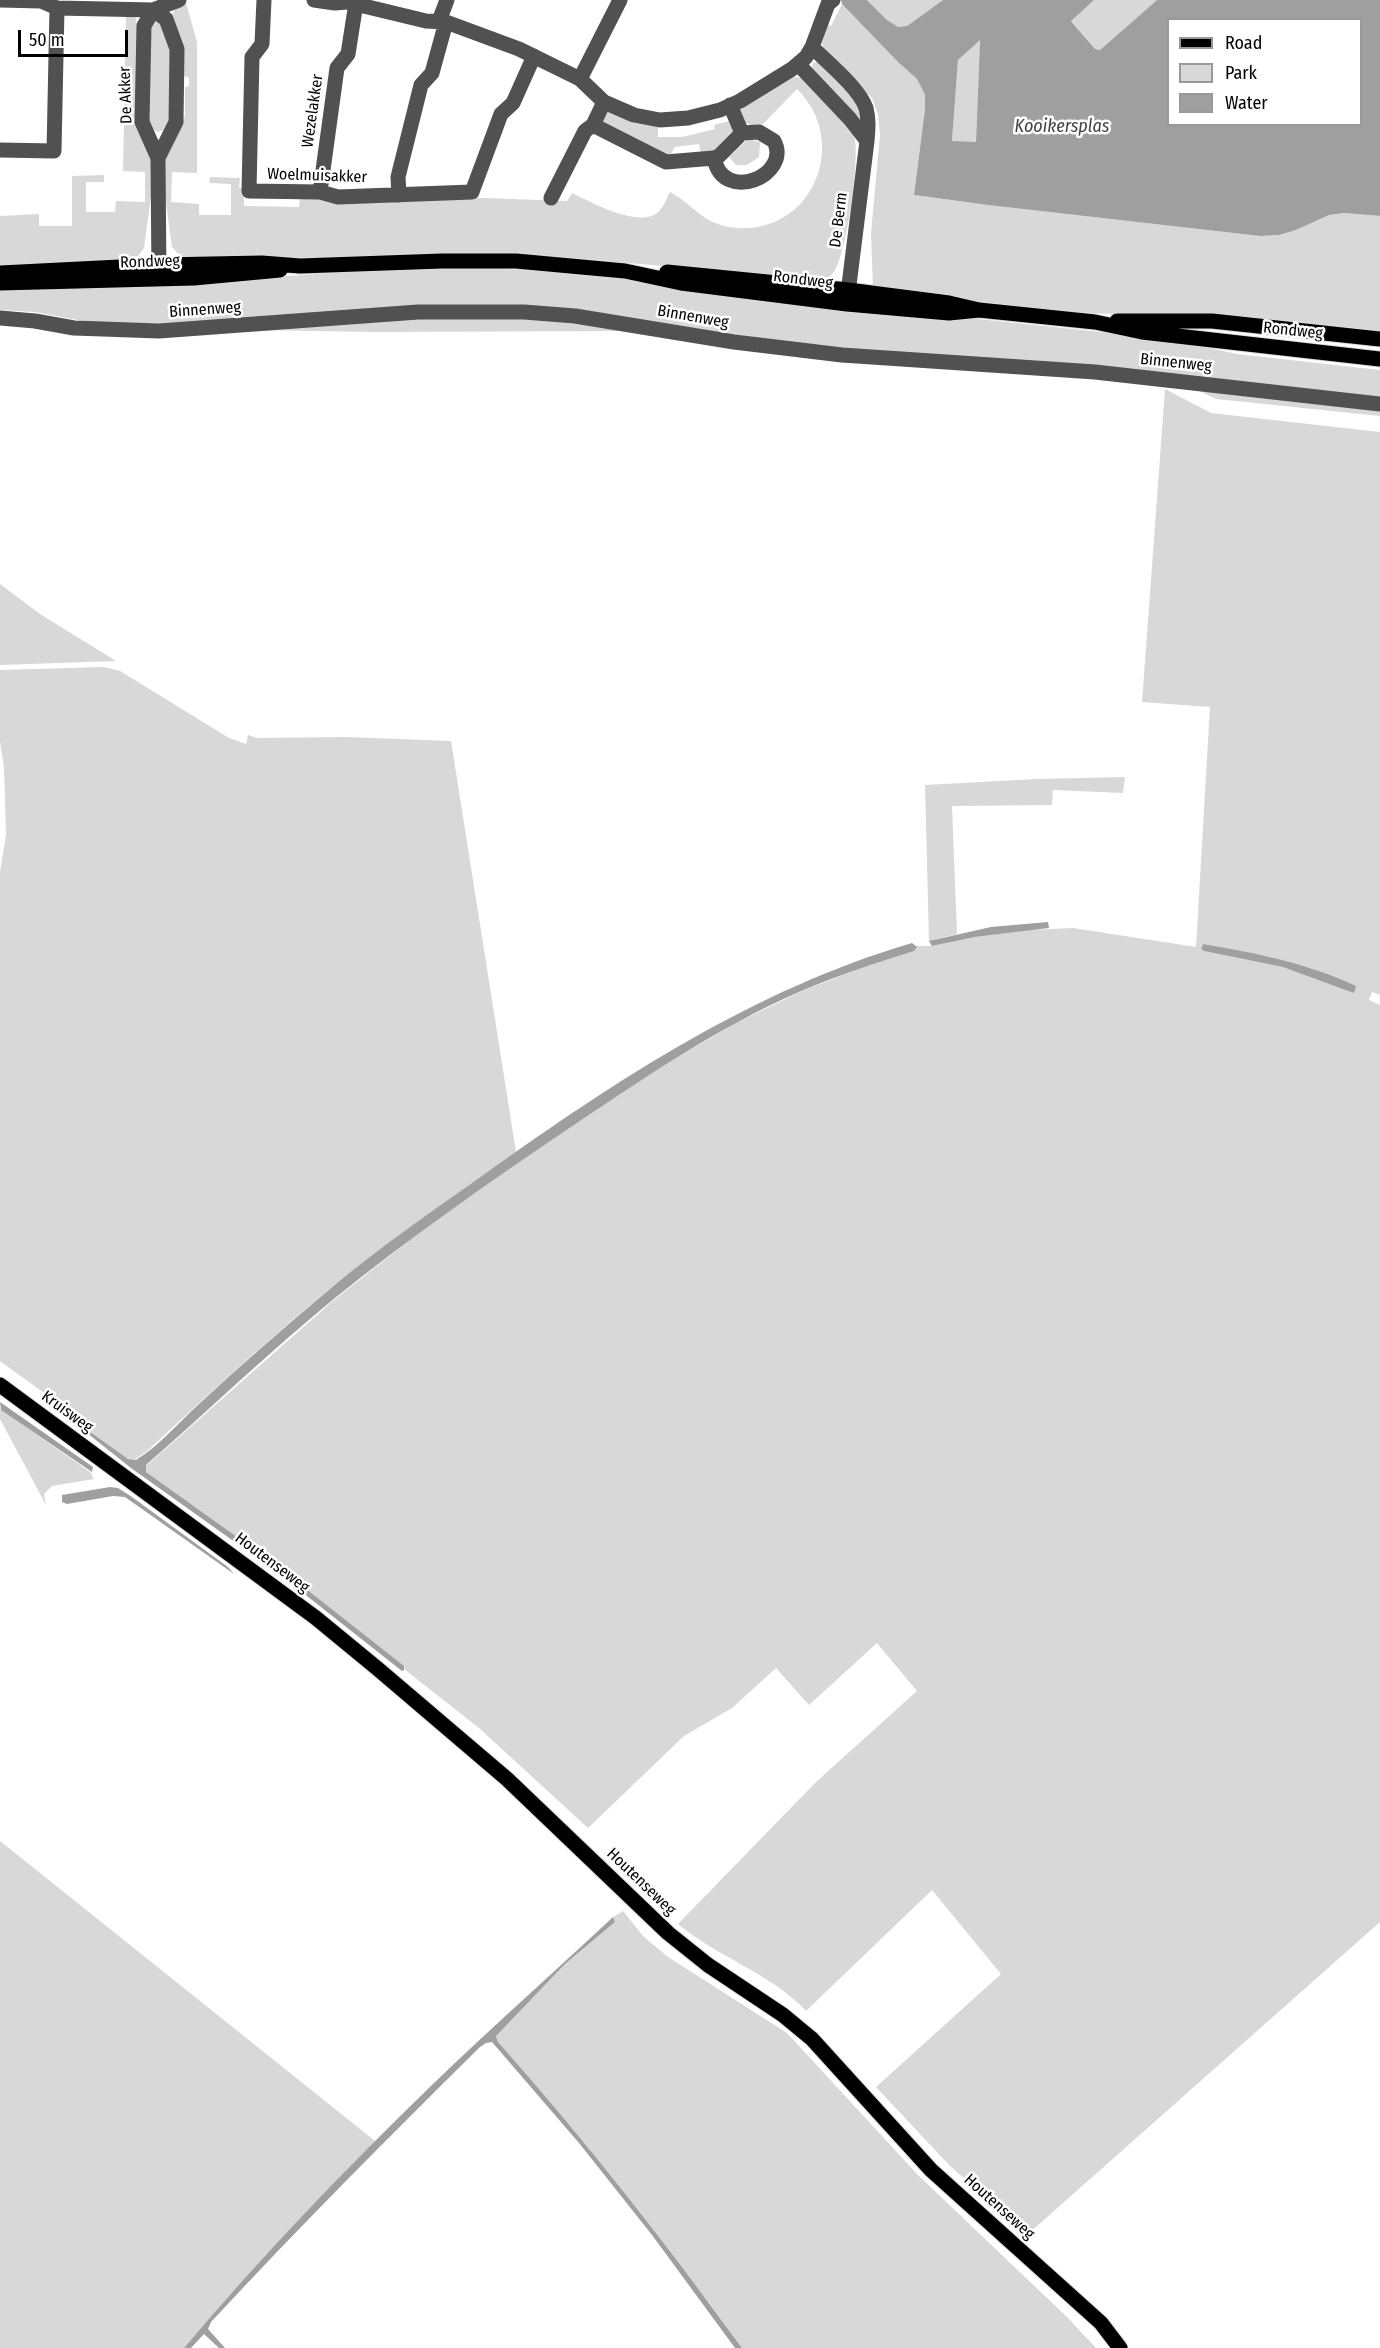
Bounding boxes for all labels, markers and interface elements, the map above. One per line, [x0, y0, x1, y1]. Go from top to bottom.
scale bar [21, 18, 130, 56]
legend [1167, 18, 1362, 126]
text: 50 m [29, 29, 65, 51]
text: Road [1225, 32, 1262, 54]
text: Park [1225, 62, 1257, 84]
street label: De Akker [115, 66, 137, 124]
street label: Wezelakker [298, 73, 328, 149]
text: Water [1225, 92, 1268, 114]
water label: Kooikersplas [1015, 116, 1109, 138]
street label: Woelmuisakker [267, 165, 367, 187]
street label: De Berm [826, 191, 852, 249]
street label: Rondweg [120, 251, 180, 273]
street label: Rondweg [772, 267, 834, 293]
street label: Binnenweg [168, 298, 242, 322]
street label: Binnenweg [656, 301, 730, 333]
street label: Rondweg [1262, 318, 1324, 344]
street label: Binnenweg [1139, 350, 1213, 376]
street label: Kruisweg [37, 1387, 97, 1437]
street label: Houtenseweg [231, 1529, 313, 1597]
street label: Houtenseweg [603, 1844, 679, 1920]
street label: Houtenseweg [960, 2170, 1038, 2244]

